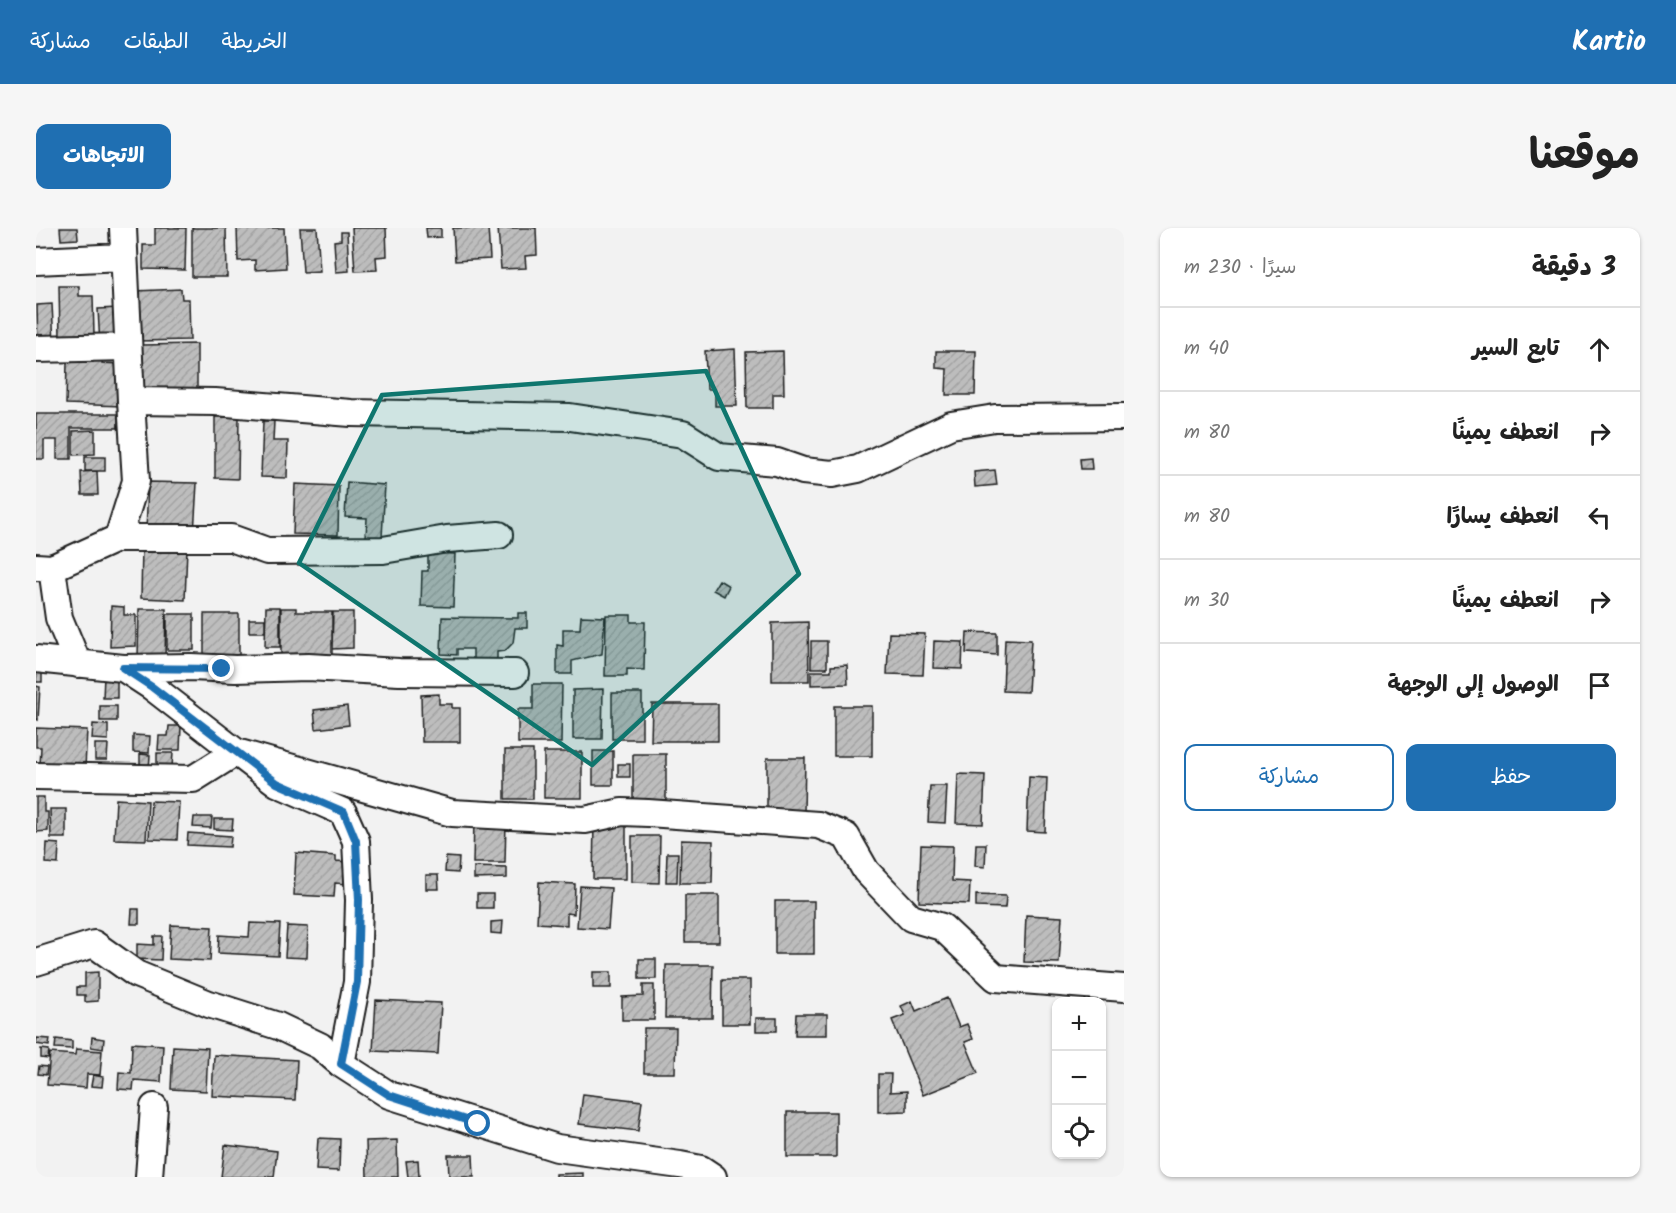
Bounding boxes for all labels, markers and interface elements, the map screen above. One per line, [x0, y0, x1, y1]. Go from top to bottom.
text: Kartio [1572, 20, 1646, 65]
text: مشاركة [30, 26, 91, 59]
text: الطبقات [124, 26, 189, 59]
text: الخريطة [222, 26, 287, 59]
text: موقعنا [1529, 123, 1640, 190]
button: الاتجاهات [36, 124, 171, 189]
text: 3 دقيقة [1532, 247, 1616, 289]
text: سيرًا · 230 m [1184, 252, 1297, 284]
text: تابع السير [1472, 332, 1559, 367]
text: 40 m [1184, 333, 1229, 365]
icon: ahead [1583, 333, 1616, 366]
text: انعطف يمينًا [1452, 416, 1559, 451]
text: 80 m [1184, 417, 1230, 449]
icon: right [1583, 417, 1616, 450]
text: انعطف يسارًا [1447, 500, 1559, 535]
text: 80 m [1184, 501, 1230, 533]
icon: left [1583, 501, 1616, 534]
text: انعطف يمينًا [1452, 584, 1559, 619]
text: 30 m [1184, 585, 1229, 617]
icon: right [1583, 585, 1616, 618]
route end [208, 655, 234, 681]
text: الوصول إلى الوجهة [1387, 668, 1559, 703]
icon: arrive [1583, 669, 1616, 702]
button: مشاركة [1184, 744, 1394, 811]
button: حفظ [1406, 744, 1616, 811]
map controls [1052, 997, 1106, 1159]
button: + [1052, 997, 1106, 1051]
button: − [1052, 1051, 1106, 1105]
button: locate [1052, 1105, 1106, 1159]
route start [464, 1110, 490, 1136]

